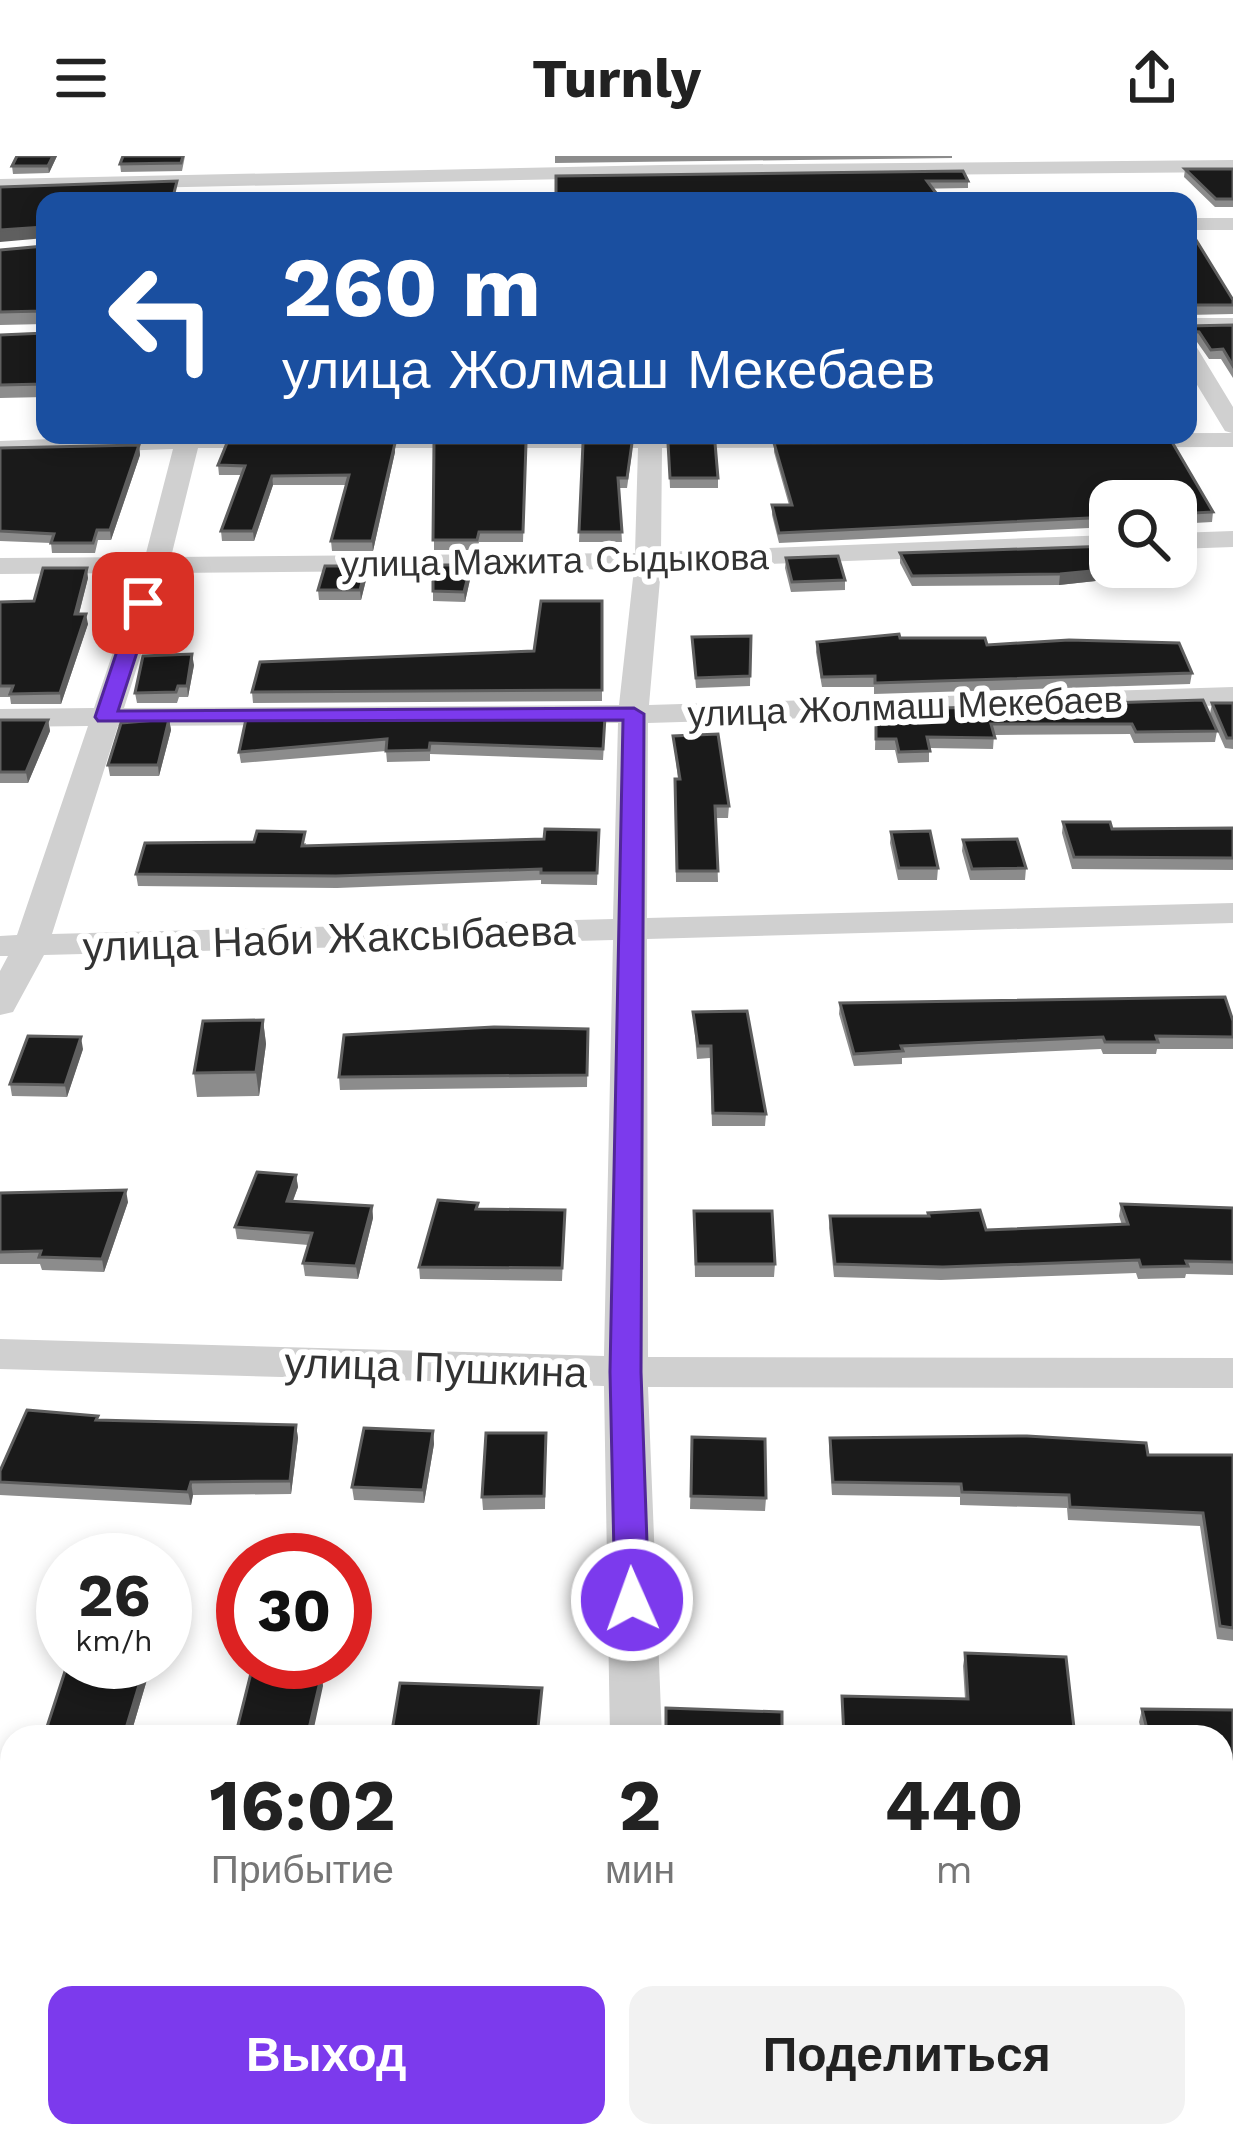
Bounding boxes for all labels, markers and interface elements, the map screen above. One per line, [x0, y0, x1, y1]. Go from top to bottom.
icon: menu [48, 45, 114, 111]
icon: share [1119, 45, 1185, 111]
text: Turnly [532, 47, 701, 110]
text: 260 m [282, 238, 541, 336]
icon: left [84, 240, 240, 396]
text: улица Жолмаш Мекебаев [282, 338, 935, 401]
map controls [1089, 480, 1197, 588]
button: search [1089, 480, 1197, 588]
street label: улица Мажита Сыдыкова [341, 536, 770, 586]
pin [92, 552, 194, 654]
icon: arrive [110, 570, 176, 636]
street label: улица Жолмаш Мекебаев [687, 678, 1123, 736]
street label: улица Наби Жаксыбаева [82, 905, 577, 972]
street label: улица Пушкина [284, 1338, 589, 1397]
speed limit sign: 30 [216, 1533, 372, 1689]
position arrow [569, 1537, 695, 1663]
text: 26 [78, 1560, 150, 1631]
text: km/h [75, 1623, 153, 1658]
text: 16:02 [209, 1763, 396, 1847]
text: 2 [619, 1763, 661, 1847]
text: 440 [884, 1763, 1024, 1847]
text: Прибытие [211, 1847, 394, 1892]
text: мин [605, 1847, 675, 1892]
text: m [935, 1847, 973, 1892]
button: Выход [48, 1986, 605, 2124]
button: Поделиться [629, 1986, 1185, 2124]

